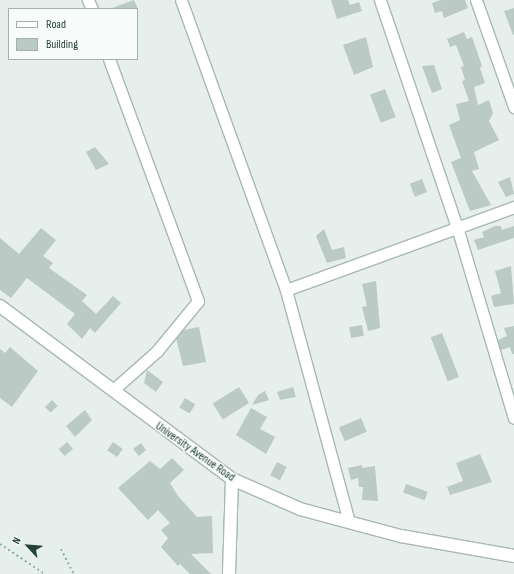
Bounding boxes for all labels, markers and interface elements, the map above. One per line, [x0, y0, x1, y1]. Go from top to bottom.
legend [8, 8, 138, 60]
text: Road [46, 17, 66, 32]
text: Building [46, 37, 78, 52]
street label: University Avenue Road [152, 419, 238, 485]
north arrow [8, 526, 48, 566]
text: N [10, 535, 24, 546]

